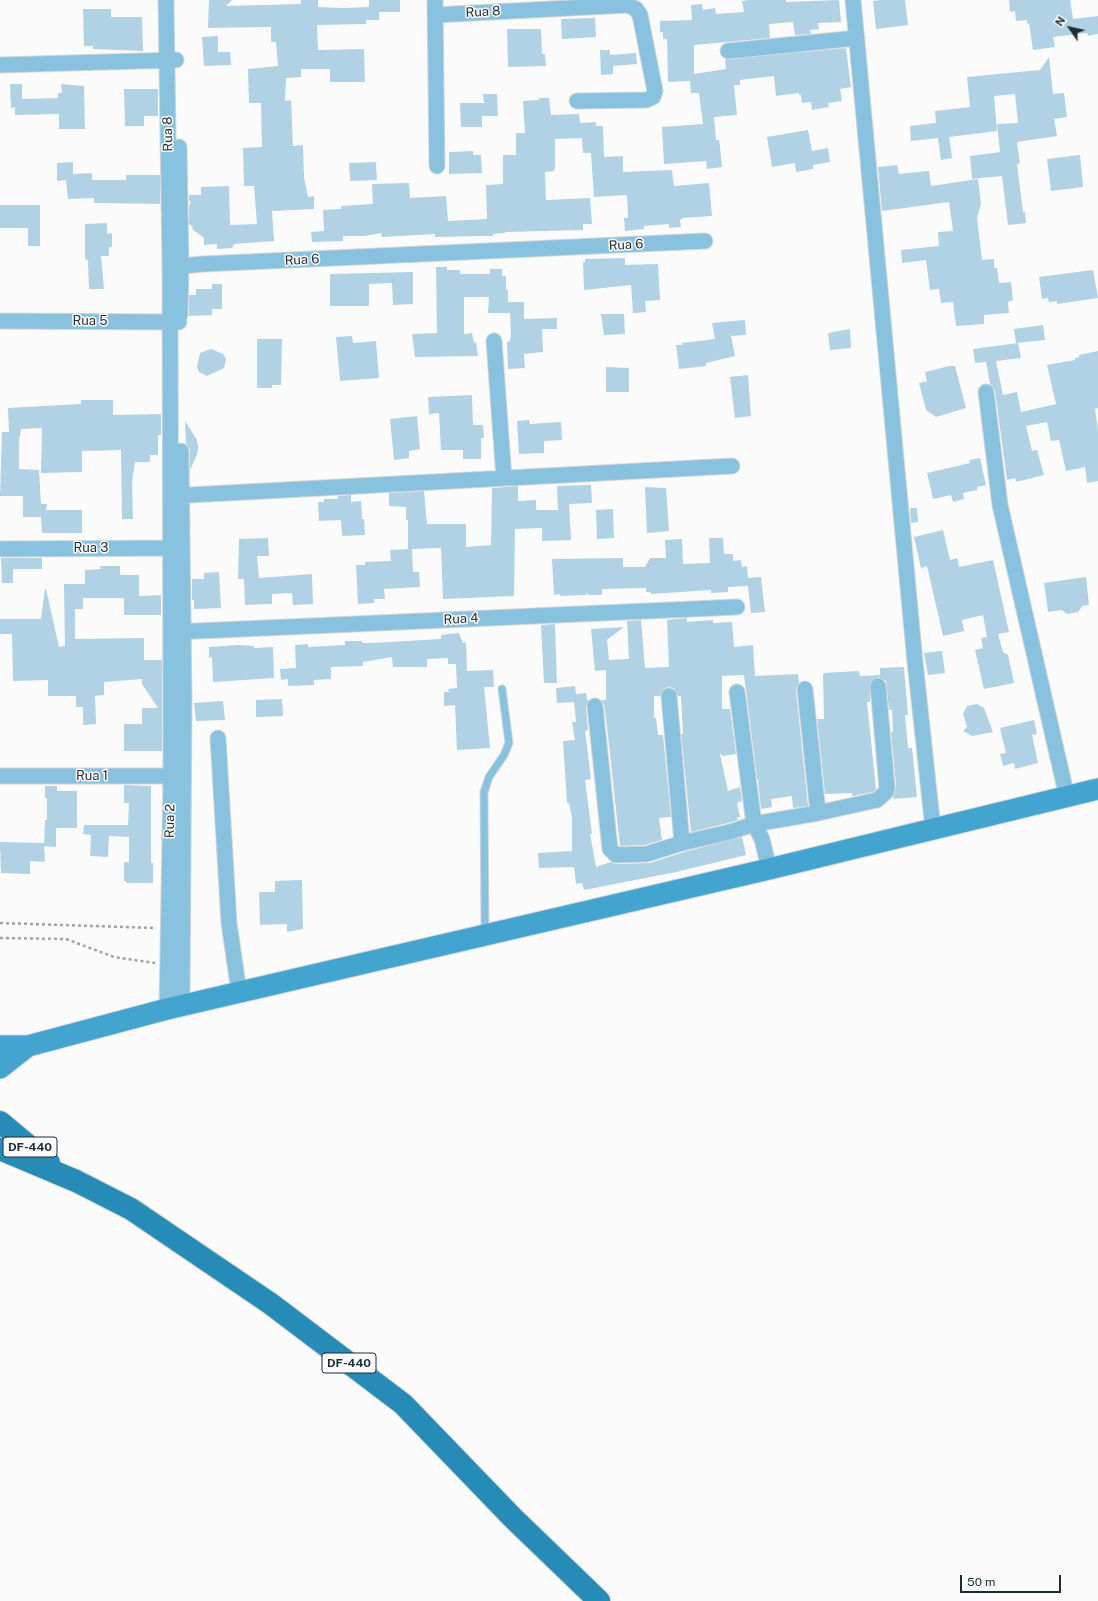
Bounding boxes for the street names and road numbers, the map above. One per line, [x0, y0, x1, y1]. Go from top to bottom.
street label: Rua 8 [465, 3, 501, 21]
street label: Rua 8 [160, 116, 176, 152]
street label: Rua 6 [608, 236, 644, 254]
street label: Rua 6 [284, 251, 320, 269]
street label: Rua 5 [73, 313, 107, 329]
street label: Rua 3 [74, 540, 108, 556]
street label: Rua 4 [443, 610, 479, 628]
street label: Rua 1 [76, 768, 108, 784]
street label: Rua 2 [162, 804, 178, 838]
road number: DF-440 [3, 1137, 57, 1157]
road number: DF-440 [322, 1353, 376, 1373]

